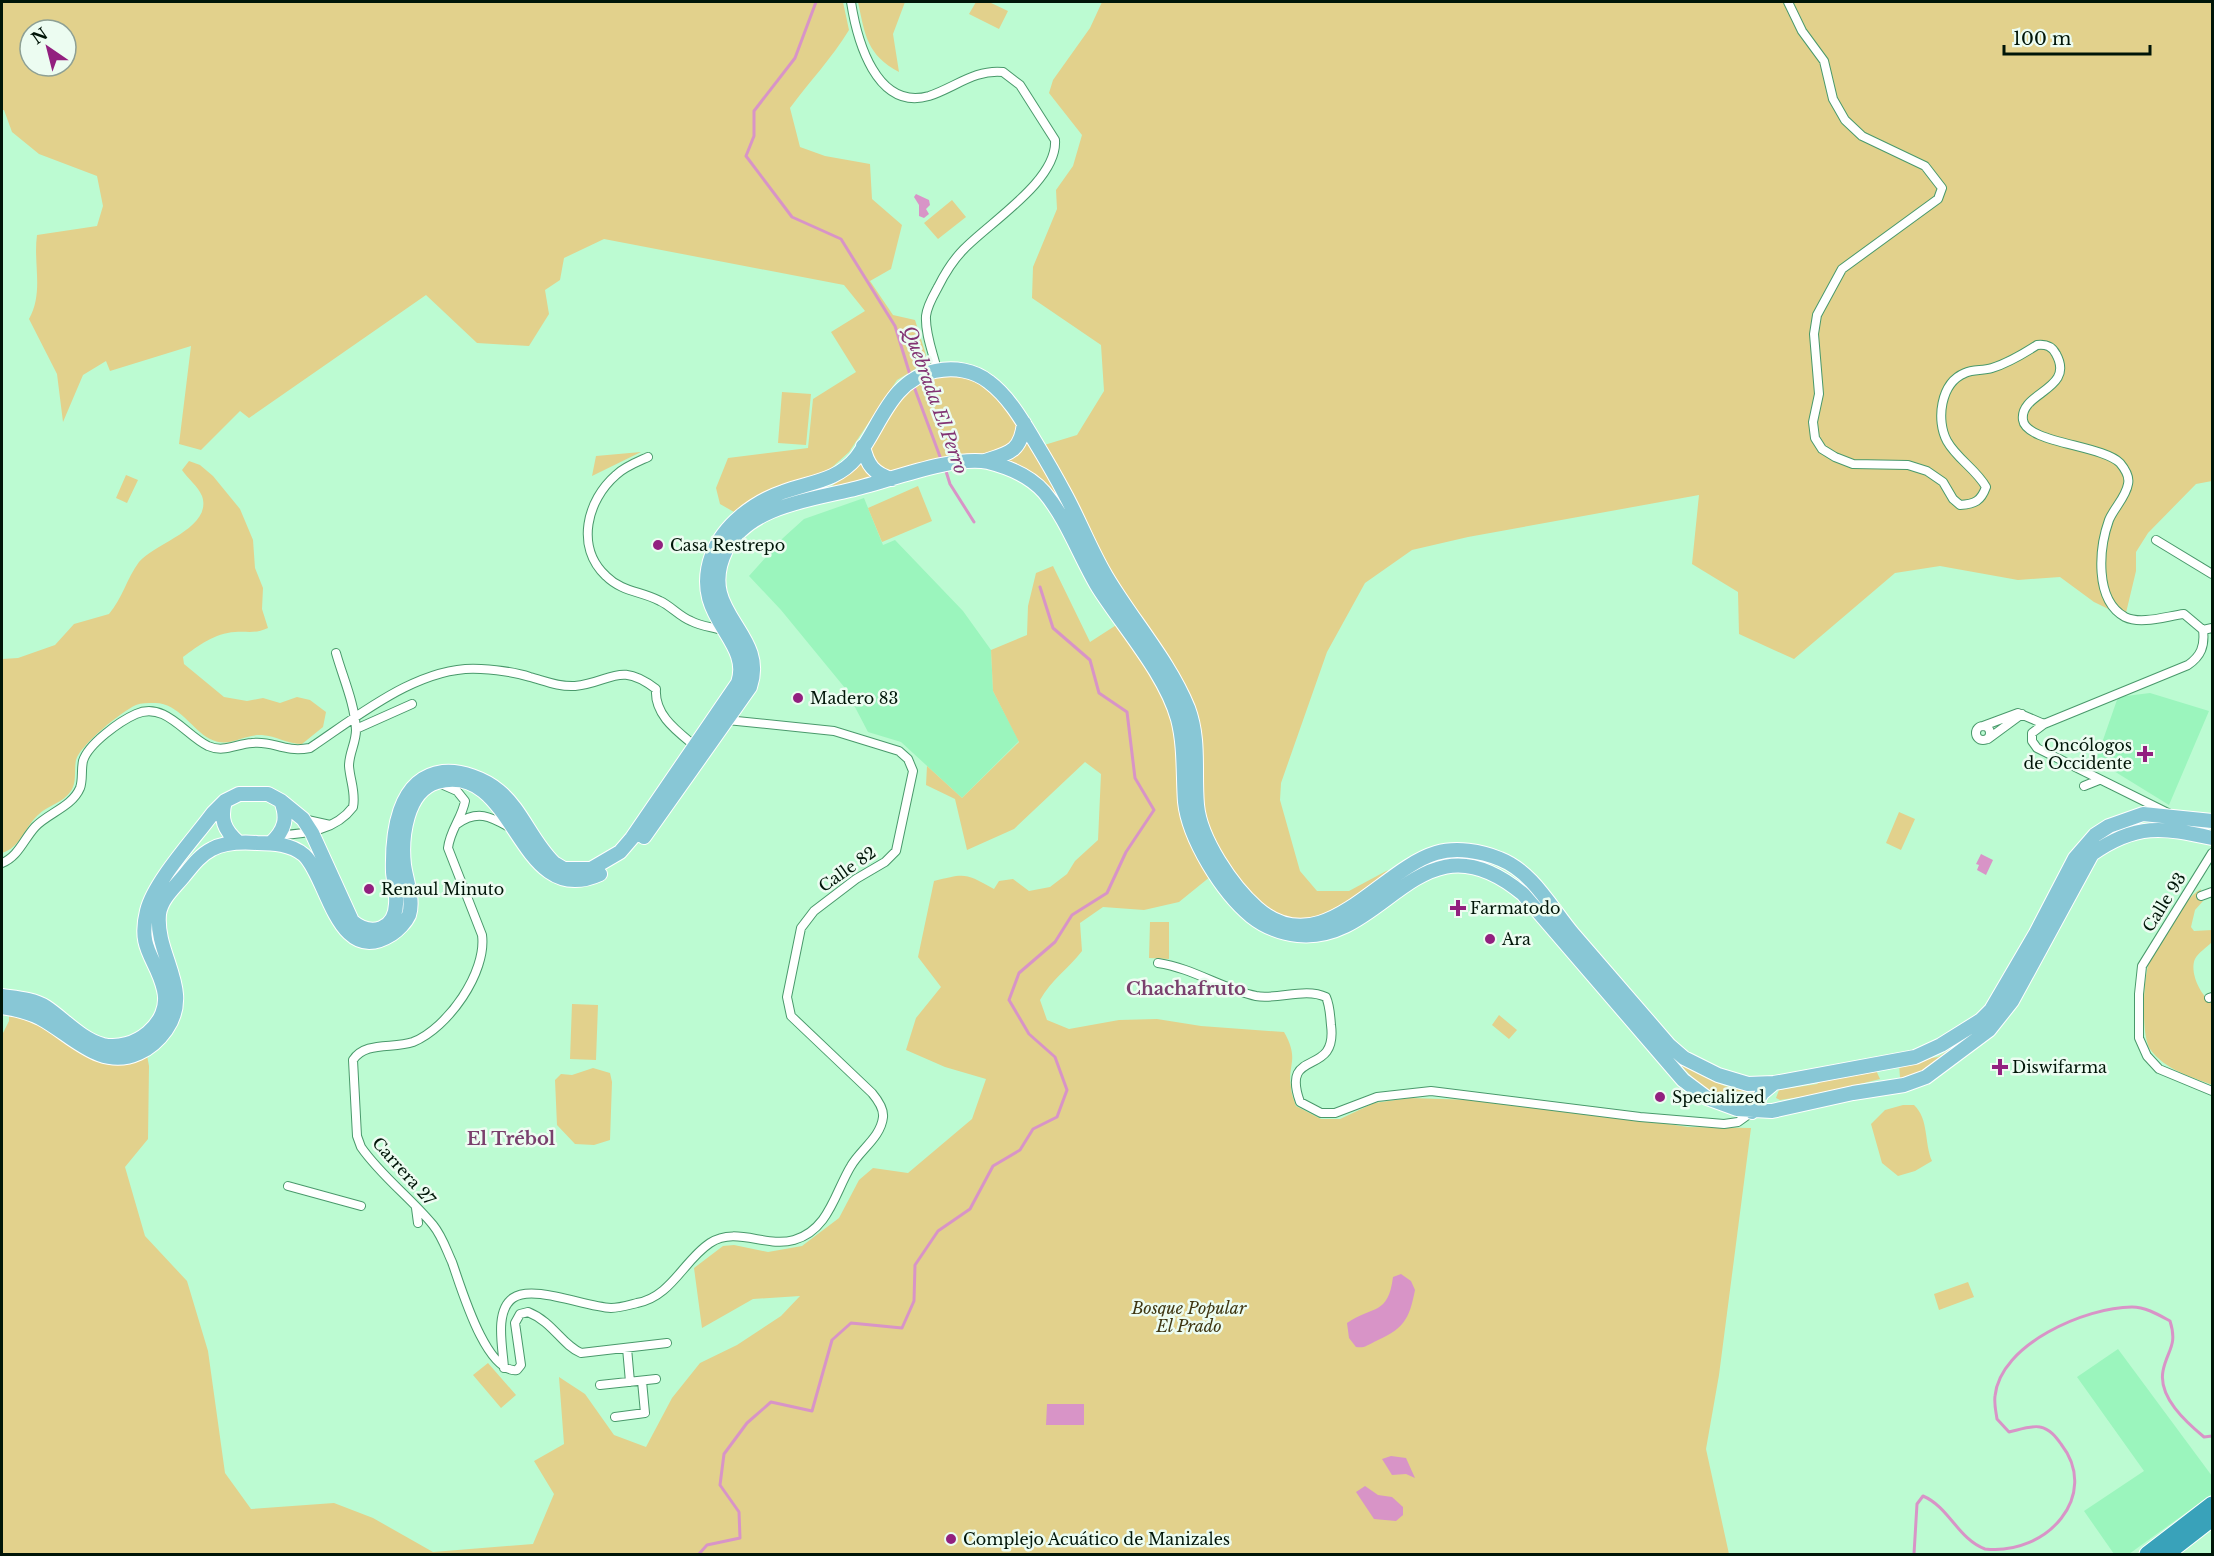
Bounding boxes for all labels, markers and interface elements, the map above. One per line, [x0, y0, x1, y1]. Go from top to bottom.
north arrow [18, 18, 78, 78]
scale bar [2004, 18, 2150, 56]
text: N [27, 23, 51, 48]
text: 100 m [2013, 28, 2071, 50]
water label: Quebrada El Perro [898, 323, 972, 477]
place label: Casa Restrepo [670, 535, 785, 555]
marker: Casa Restrepo [651, 538, 665, 552]
place label: Madero 83 [810, 688, 898, 708]
marker: Madero 83 [791, 691, 805, 705]
place label: Oncólogos de Occidente [2023, 735, 2132, 773]
marker: Oncólogos de Occidente [2136, 745, 2154, 763]
street label: Calle 82 [814, 842, 880, 896]
street label: Calle 93 [2138, 869, 2190, 935]
place label: Renaul Minuto [381, 879, 504, 899]
marker: Renaul Minuto [362, 882, 376, 896]
place label: Farmatodo [1470, 898, 1560, 918]
marker: Farmatodo [1451, 901, 1465, 915]
place label: Ara [1501, 929, 1531, 949]
marker: Ara [1483, 932, 1497, 946]
district label: Chachafruto [1126, 978, 1246, 1000]
place label: Diswifarma [2012, 1057, 2107, 1077]
marker: Diswifarma [1993, 1060, 2007, 1074]
place label: Specialized [1672, 1087, 1765, 1107]
marker: Specialized [1653, 1090, 1667, 1104]
district label: El Trébol [467, 1128, 556, 1150]
street label: Carrera 27 [368, 1133, 440, 1210]
park label: Bosque Popular El Prado [1131, 1298, 1247, 1336]
place label: Complejo Acuático de Manizales [963, 1529, 1230, 1549]
marker: Complejo Acuático de Manizales [944, 1532, 958, 1546]

